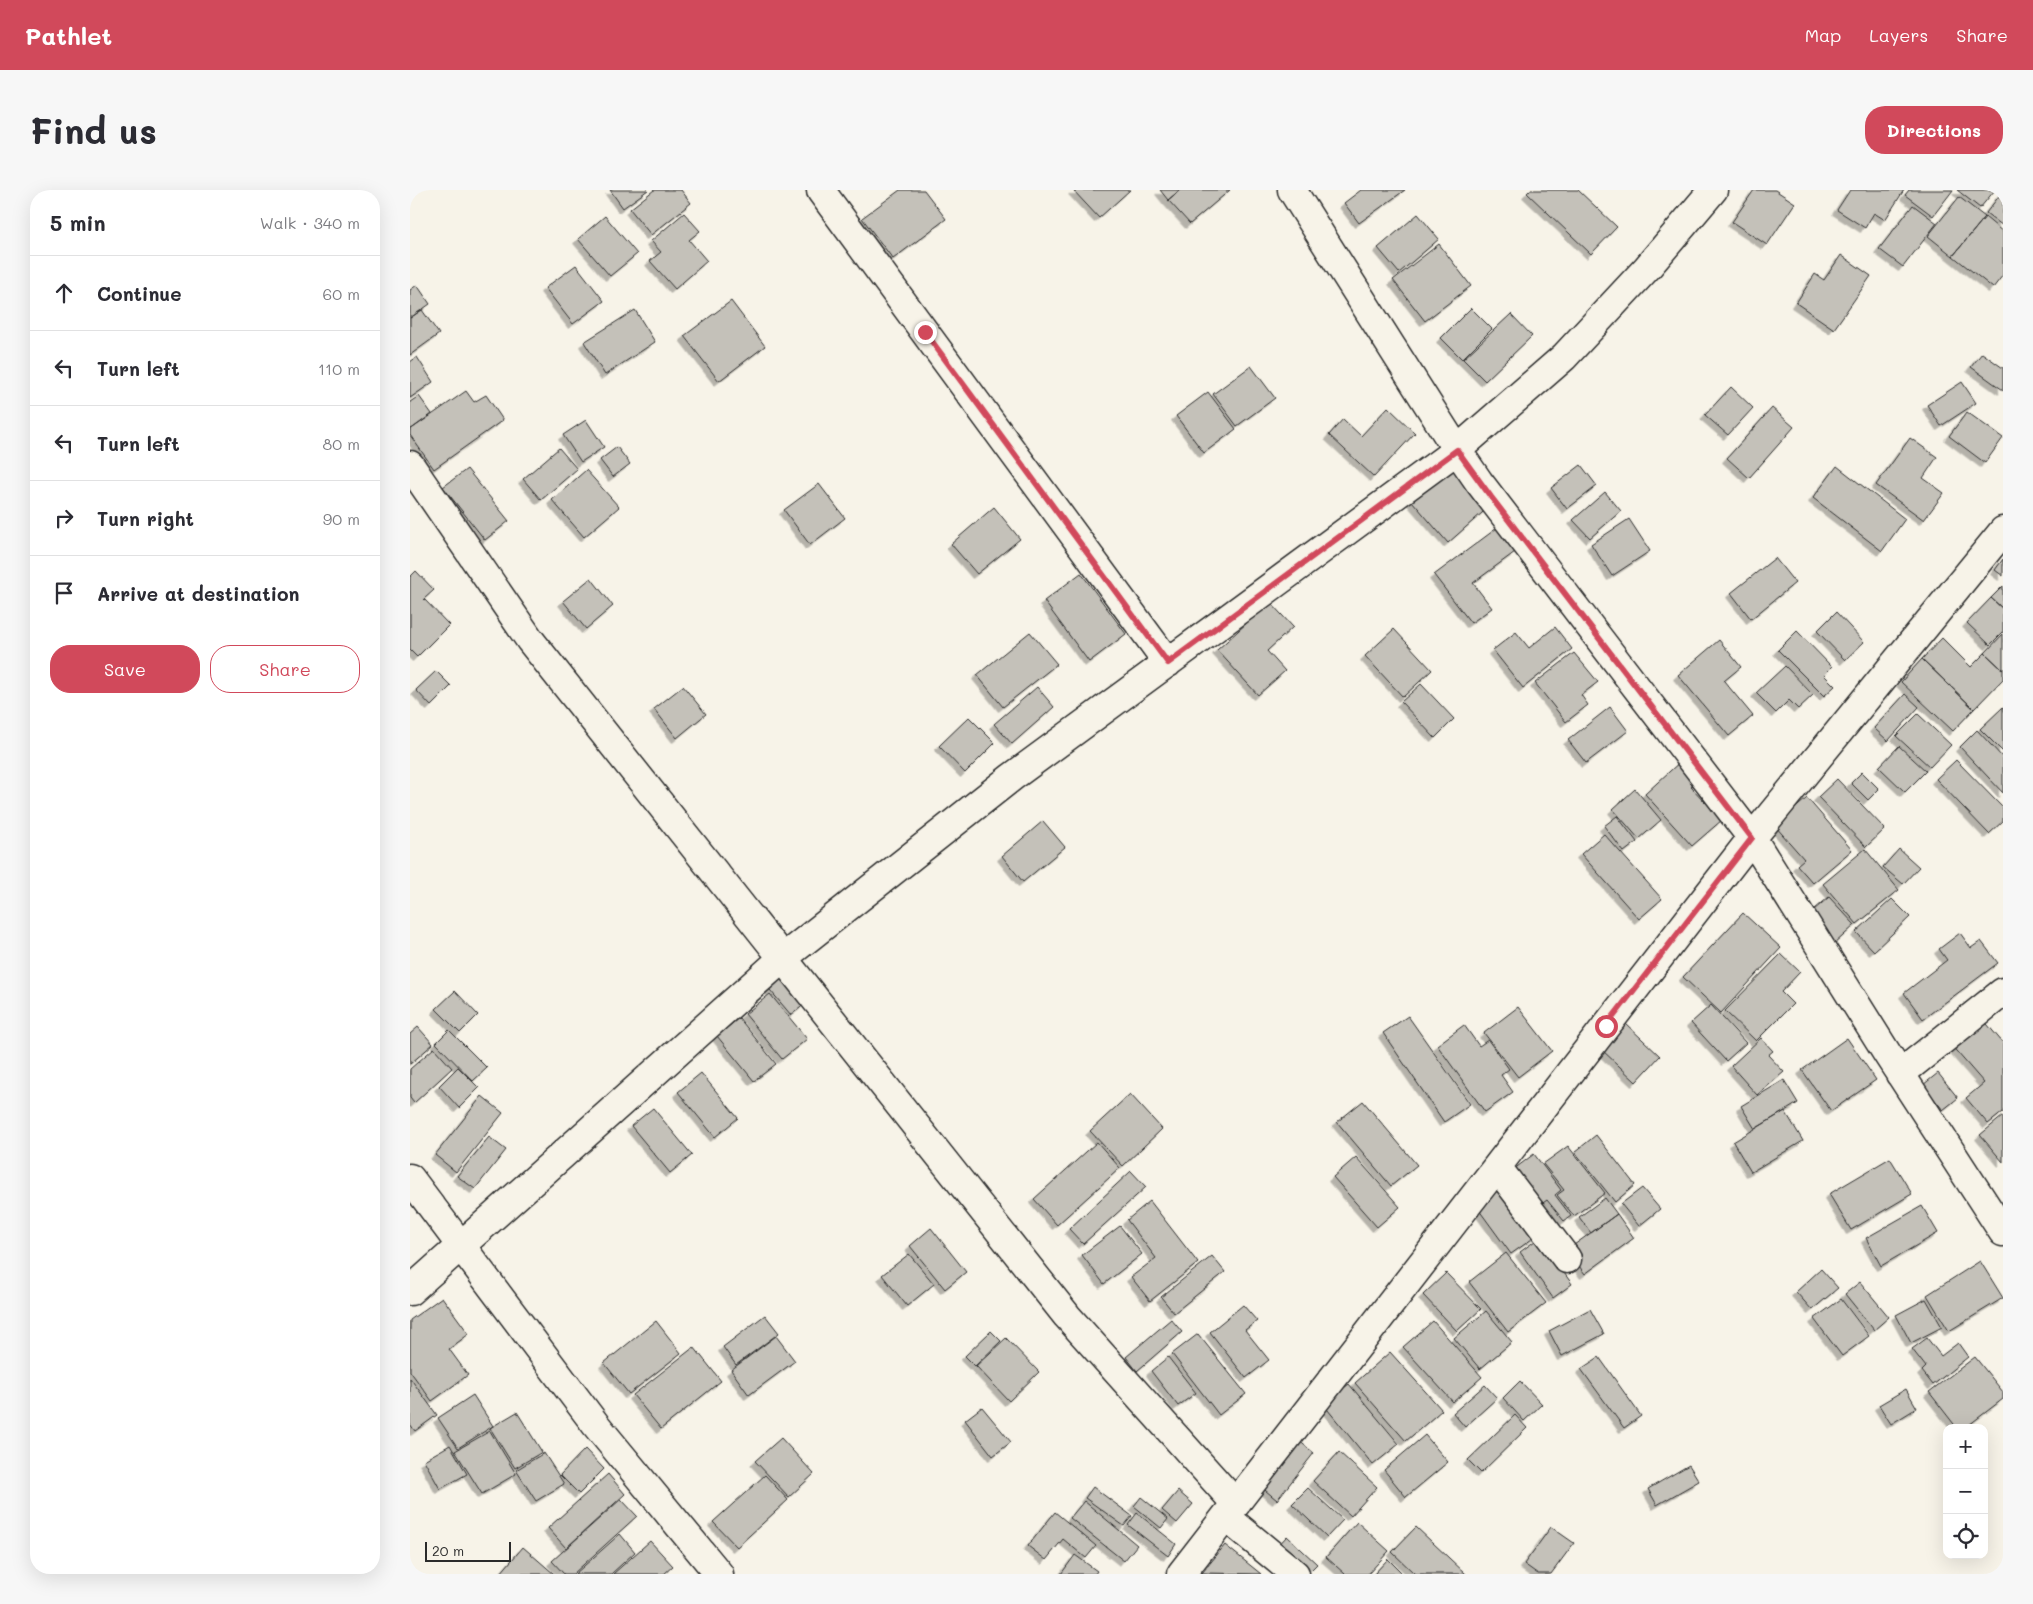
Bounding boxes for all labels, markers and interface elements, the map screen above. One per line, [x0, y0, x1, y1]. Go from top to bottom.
text: Pathlet [25, 20, 112, 51]
text: Map [1805, 23, 1841, 47]
text: Layers [1869, 23, 1928, 47]
text: Share [1956, 23, 2008, 47]
button: Directions [1865, 106, 2003, 154]
text: Find us [30, 107, 157, 153]
text: 5 min [50, 209, 106, 236]
text: Walk · 340 m [260, 212, 360, 233]
icon: ahead [50, 279, 78, 307]
text: Continue [97, 281, 182, 306]
text: 60 m [323, 283, 360, 304]
route end [914, 321, 937, 344]
icon: left [50, 354, 78, 382]
text: Turn left [97, 356, 180, 381]
text: 110 m [318, 358, 360, 379]
icon: left [50, 429, 78, 457]
text: Turn left [97, 431, 180, 456]
text: 80 m [323, 433, 360, 454]
icon: right [50, 504, 78, 532]
text: Turn right [97, 506, 194, 531]
text: 90 m [323, 508, 360, 529]
icon: arrive [50, 579, 78, 607]
text: Arrive at destination [97, 581, 300, 606]
button: Save [50, 645, 200, 693]
button: Share [210, 645, 360, 693]
route start [1595, 1015, 1618, 1038]
map controls [1943, 1424, 1988, 1559]
button: + [1943, 1424, 1988, 1469]
button: − [1943, 1469, 1988, 1514]
button: locate [1943, 1514, 1988, 1559]
scale bar [425, 1539, 511, 1562]
text: 20 m [432, 1541, 464, 1560]

